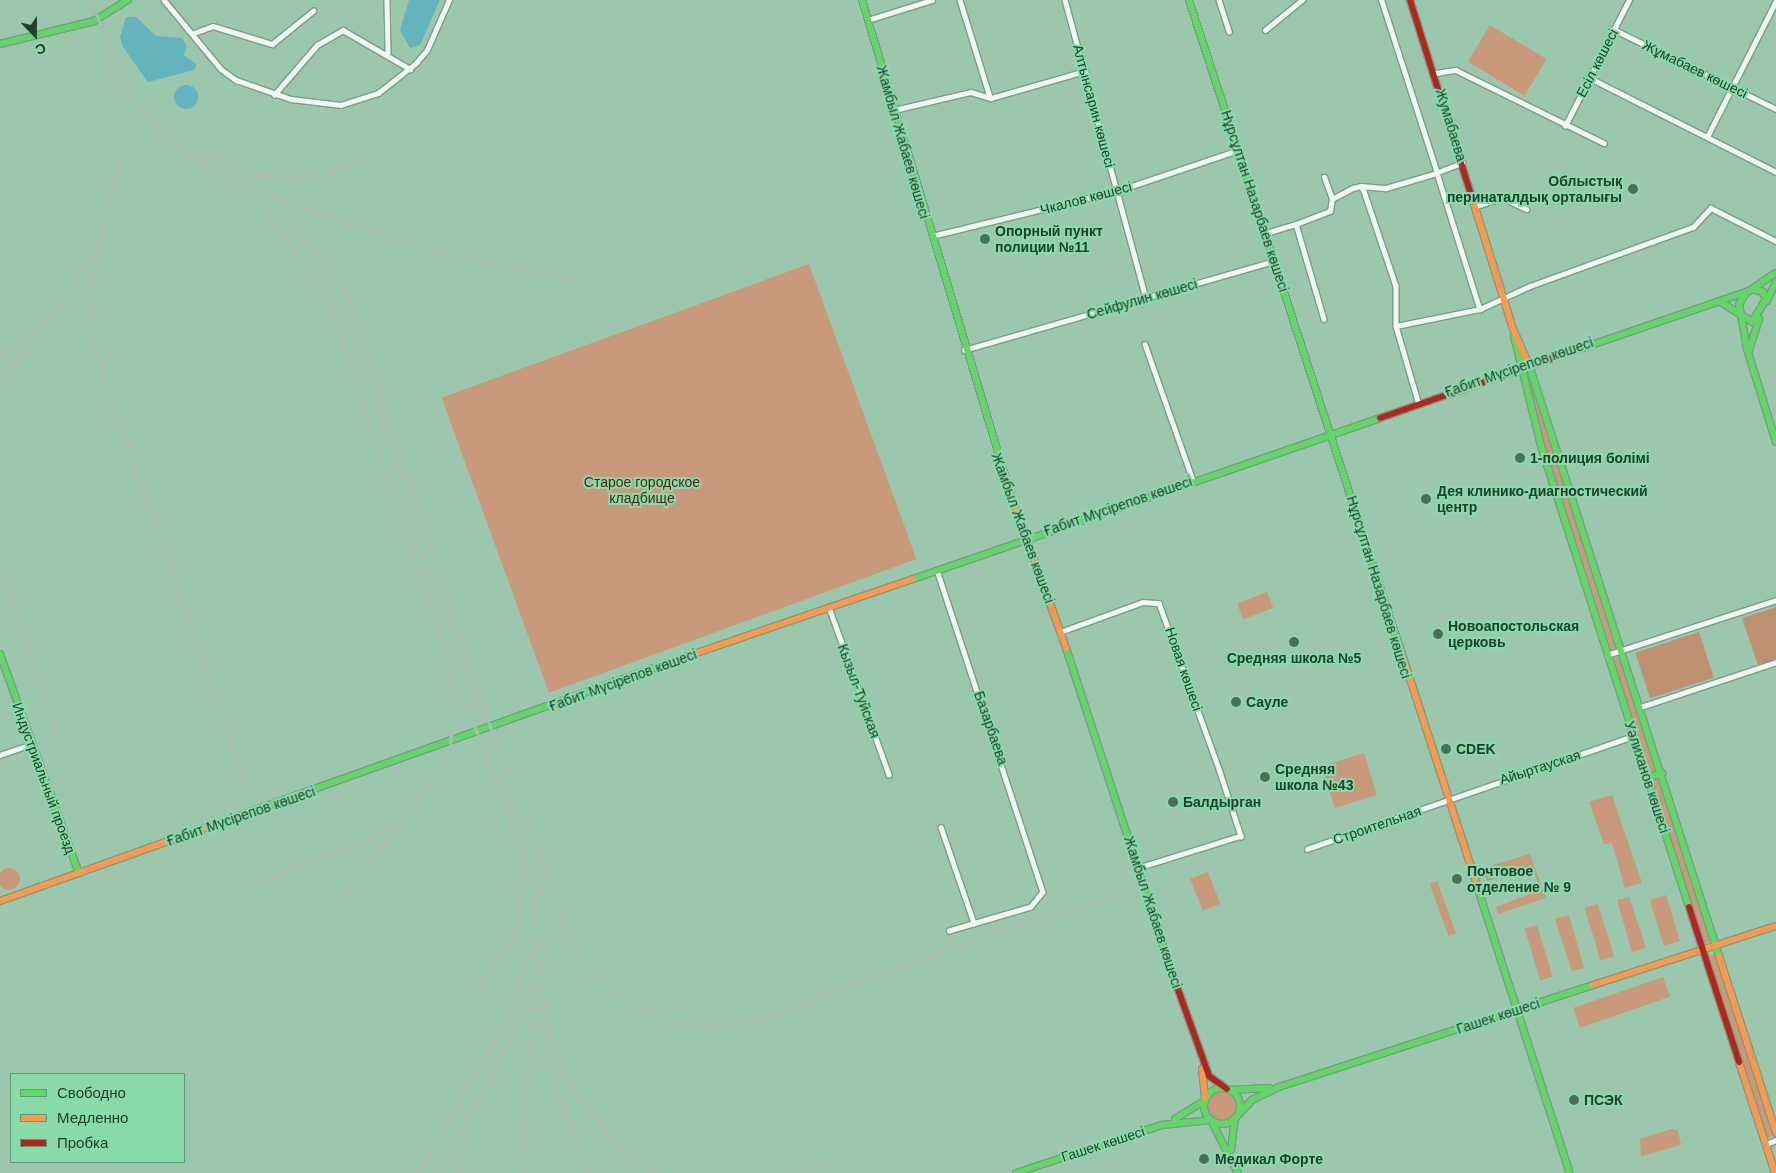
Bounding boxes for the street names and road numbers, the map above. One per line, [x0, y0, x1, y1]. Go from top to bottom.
street label: Есіл көшесі [1573, 26, 1621, 100]
street label: Жұмабаев көшесі [1640, 36, 1750, 102]
street label: Алтынсарин көшесі [1069, 43, 1119, 169]
street label: Жамбыл Жабаев көшесі [873, 63, 933, 221]
street label: Жумабаева [1432, 87, 1470, 163]
street label: Нұрсұлтан Назарбаев көшесі [1218, 108, 1292, 294]
street label: Чкалов көшесі [1038, 178, 1134, 218]
street label: Сейфулин көшесі [1085, 275, 1199, 323]
street label: Ғабит Мүсірепов көшесі [1443, 334, 1595, 400]
street label: Жамбыл Жабаев көшесі [988, 450, 1058, 606]
street label: Ғабит Мүсірепов көшесі [1042, 473, 1194, 539]
street label: Нұрсұлтан Назарбаев көшесі [1343, 494, 1415, 680]
street label: Новая көшесі [1162, 625, 1206, 713]
street label: Кызыл-Туйская [834, 642, 884, 740]
street label: Ғабит Мүсірепов көшесі [547, 645, 699, 715]
street label: Базарбаева [970, 689, 1012, 767]
street label: Индустриальный проезд [9, 700, 79, 856]
street label: Уәлиханов көшесі [1621, 719, 1673, 835]
street label: Айыртауская [1497, 746, 1583, 788]
street label: Ғабит Мүсірепов көшесі [165, 783, 317, 849]
street label: Строительная [1331, 802, 1423, 848]
street label: Жамбыл Жабаев көшесі [1120, 834, 1186, 990]
street label: Гашек көшесі [1454, 995, 1542, 1037]
street label: Гашек көшесі [1059, 1123, 1147, 1165]

